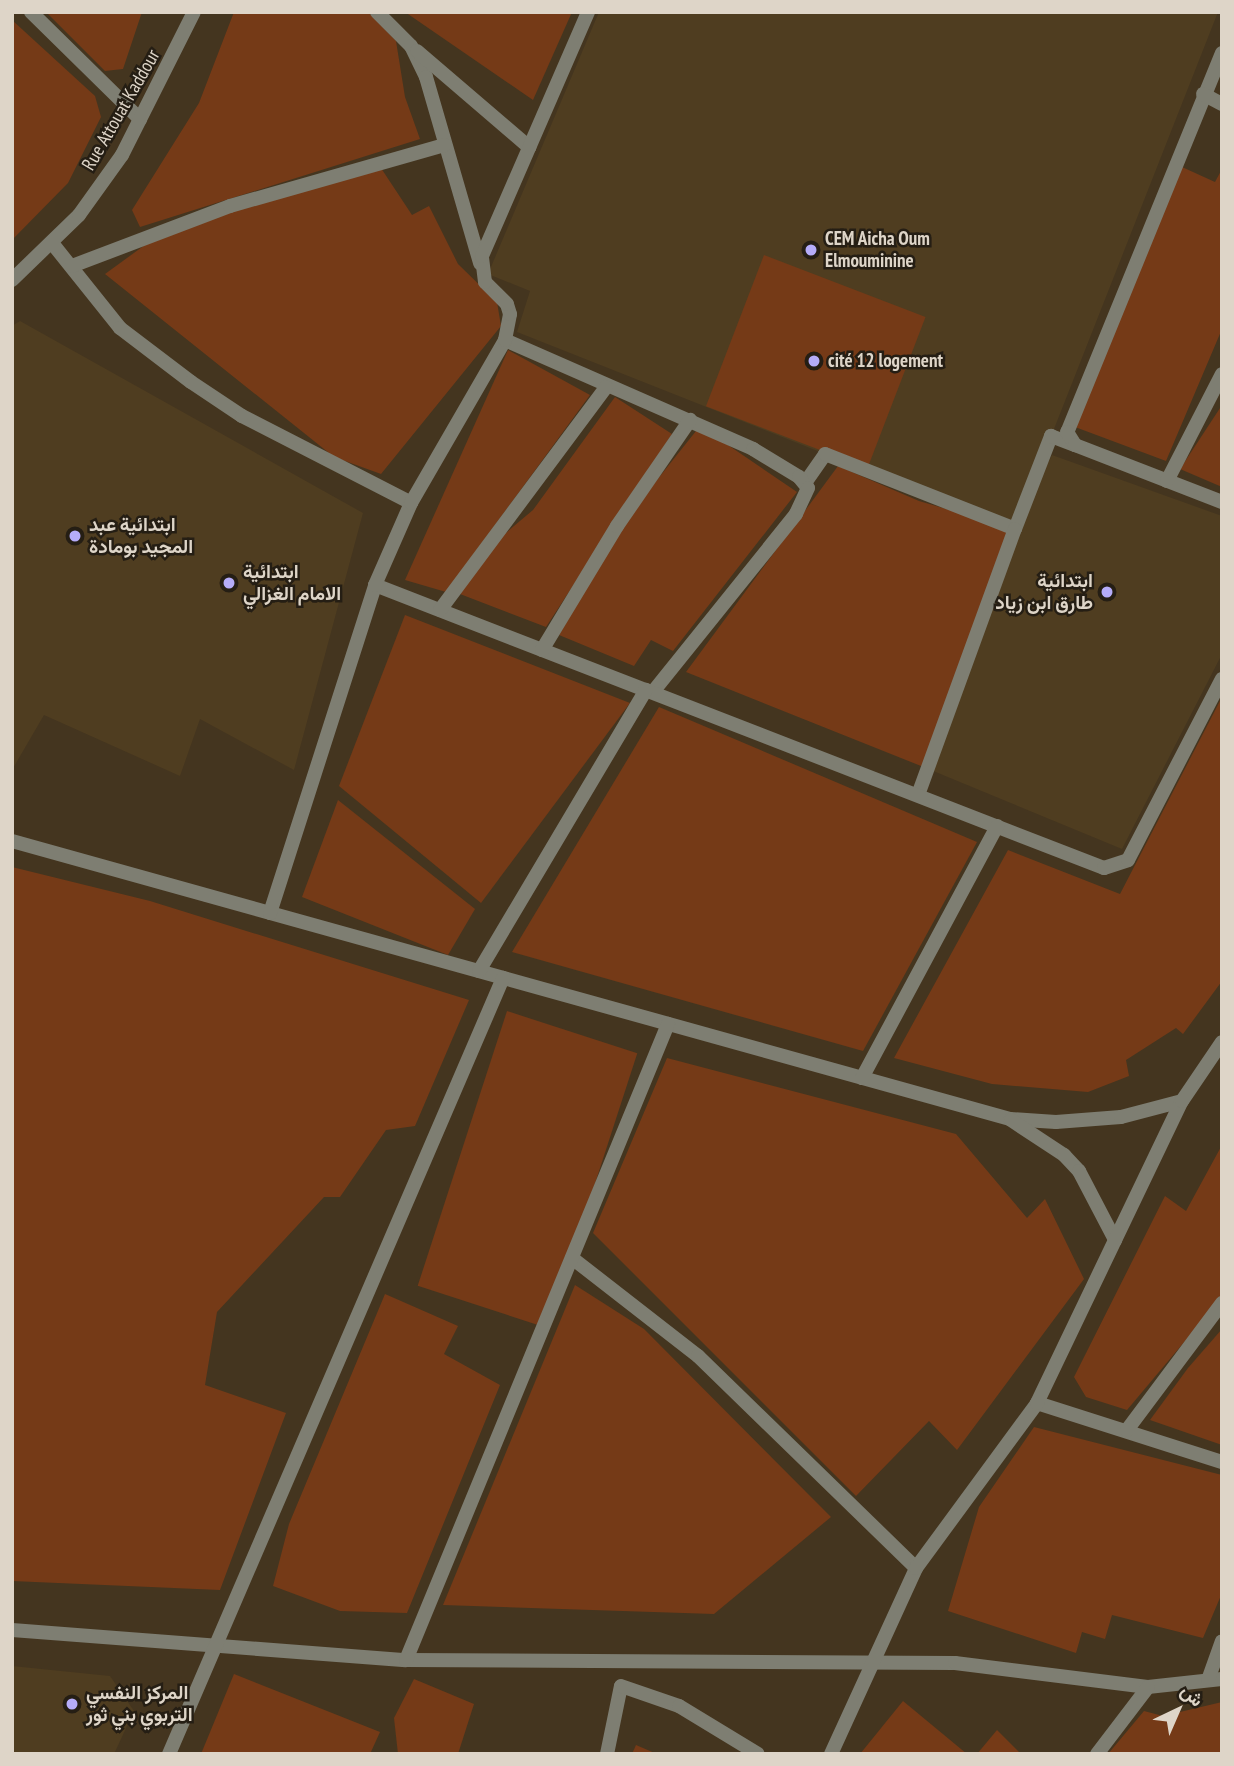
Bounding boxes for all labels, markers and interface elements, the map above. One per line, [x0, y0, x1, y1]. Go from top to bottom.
street label: Rue Attouat Kaddour [77, 45, 165, 175]
place label: CEM Aicha Oum Elmouminine [825, 228, 931, 272]
marker: CEM Aicha Oum Elmouminine [803, 242, 819, 258]
place label: cité 12 logement [828, 350, 943, 372]
marker: cité 12 logement [806, 353, 822, 369]
place label: ابتدائية عبد المجيد بومادة [89, 514, 193, 558]
marker: ابتدائية عبد المجيد بومادة [67, 528, 83, 544]
place label: ابتدائية الامام الغزالي [243, 561, 341, 605]
place label: ابتدائية طارق ابن زياد [995, 570, 1093, 614]
marker: ابتدائية الامام الغزالي [221, 575, 237, 591]
marker: ابتدائية طارق ابن زياد [1099, 584, 1115, 600]
north arrow [1143, 1675, 1213, 1745]
text: ش [1176, 1678, 1209, 1711]
place label: المركز النفسي التربوي بني ثور [86, 1682, 193, 1726]
marker: المركز النفسي التربوي بني ثور [64, 1696, 80, 1712]

